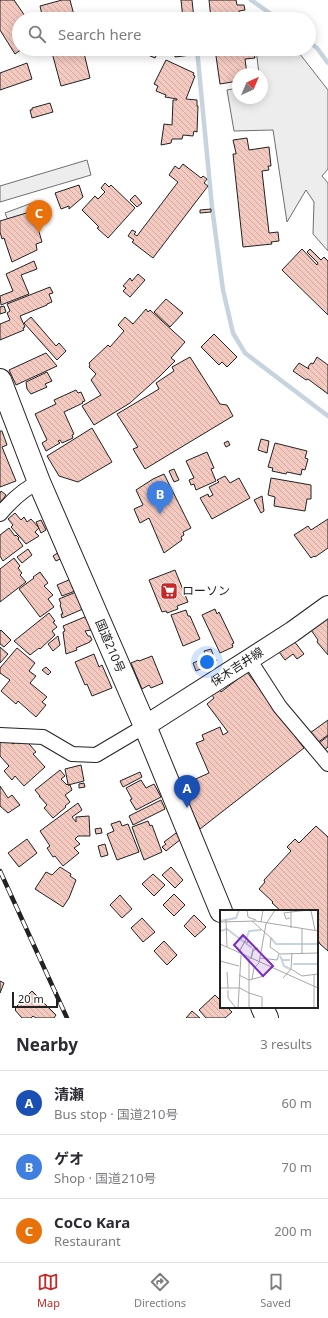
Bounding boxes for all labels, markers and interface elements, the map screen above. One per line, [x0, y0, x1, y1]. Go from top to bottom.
search box [12, 12, 316, 56]
icon: search [26, 23, 48, 45]
text: Search here [58, 24, 141, 44]
north arrow [232, 68, 268, 104]
pin: C [26, 200, 52, 233]
pin: B [147, 481, 173, 514]
supermarket icon: ローソン [159, 581, 179, 601]
place label: ローソン [182, 582, 230, 599]
street label: 国道210号 [92, 616, 129, 675]
street label: 保木吉井線 [207, 643, 267, 690]
your location [197, 652, 217, 672]
pin: A [174, 775, 200, 808]
inset map [220, 910, 318, 1008]
scale bar [12, 990, 58, 1009]
text: 20 m [18, 991, 44, 1006]
text: Nearby [16, 1033, 78, 1056]
text: 3 results [260, 1035, 312, 1053]
text: 清瀬 [54, 1084, 84, 1104]
text: A [25, 1094, 34, 1112]
text: 60 m [282, 1094, 312, 1112]
text: Bus stop · 国道210号 [54, 1105, 178, 1123]
text: ゲオ [54, 1148, 84, 1168]
text: B [25, 1158, 33, 1176]
text: 70 m [282, 1158, 312, 1176]
text: Shop · 国道210号 [54, 1169, 157, 1187]
text: CoCo Kara [54, 1212, 130, 1232]
text: C [25, 1222, 33, 1240]
text: 200 m [274, 1222, 312, 1240]
text: Restaurant [54, 1232, 121, 1250]
tab: Map [37, 1271, 60, 1310]
tab: Directions [134, 1271, 186, 1310]
tab: Saved [260, 1271, 291, 1310]

